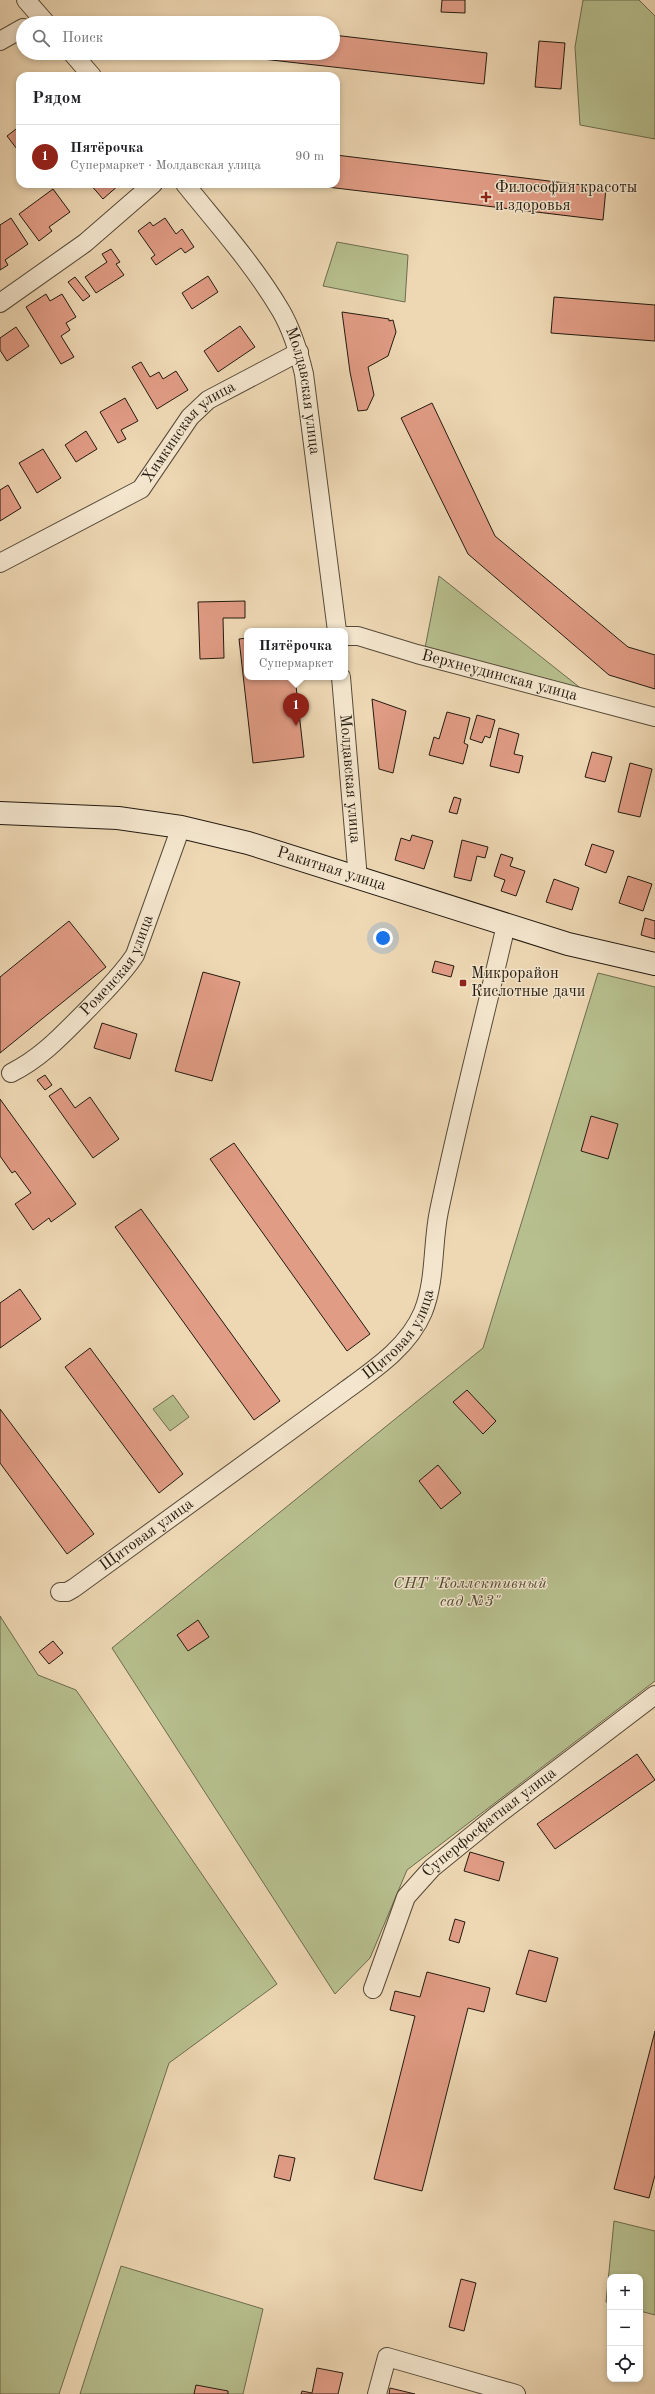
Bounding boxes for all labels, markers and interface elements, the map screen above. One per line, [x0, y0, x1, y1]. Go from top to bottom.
search box [16, 16, 340, 60]
icon: search [30, 27, 52, 49]
text: Поиск [62, 31, 103, 46]
text: Рядом [32, 90, 81, 107]
text: Пятёрочка [70, 141, 144, 156]
text: 1 [41, 150, 49, 163]
text: 90 m [295, 150, 324, 163]
text: Супермаркет · Молдавская улица [70, 159, 261, 172]
place label: Философия красоты и здоровья [495, 180, 637, 214]
marker: Философия красоты и здоровья [480, 191, 492, 203]
street label: Молдавская улица [282, 325, 322, 456]
street label: Химкинская улица [140, 379, 238, 485]
popup [244, 628, 348, 680]
text: Пятёрочка [259, 639, 332, 654]
street label: Верхнеудинская улица [420, 648, 579, 704]
text: Супермаркет [259, 657, 333, 670]
pin: 1 [283, 693, 309, 726]
street label: Молдавская улица [336, 713, 363, 844]
street label: Ракитная улица [275, 845, 388, 894]
street label: Роменская улица [78, 913, 157, 1019]
your location [373, 928, 393, 948]
place label: Микрорайон Кислотные дачи [471, 966, 585, 1000]
marker: Микрорайон Кислотные дачи [458, 978, 468, 988]
street label: Щитовая улица [360, 1288, 437, 1383]
street label: Щитовая улица [97, 1496, 197, 1574]
park label: СНТ "Коллективный сад №3" [393, 1576, 547, 1610]
street label: Суперфосфатная улица [420, 1765, 560, 1880]
map controls [607, 2274, 643, 2382]
button: + [607, 2274, 643, 2310]
button: − [607, 2310, 643, 2346]
button: locate [607, 2346, 643, 2382]

